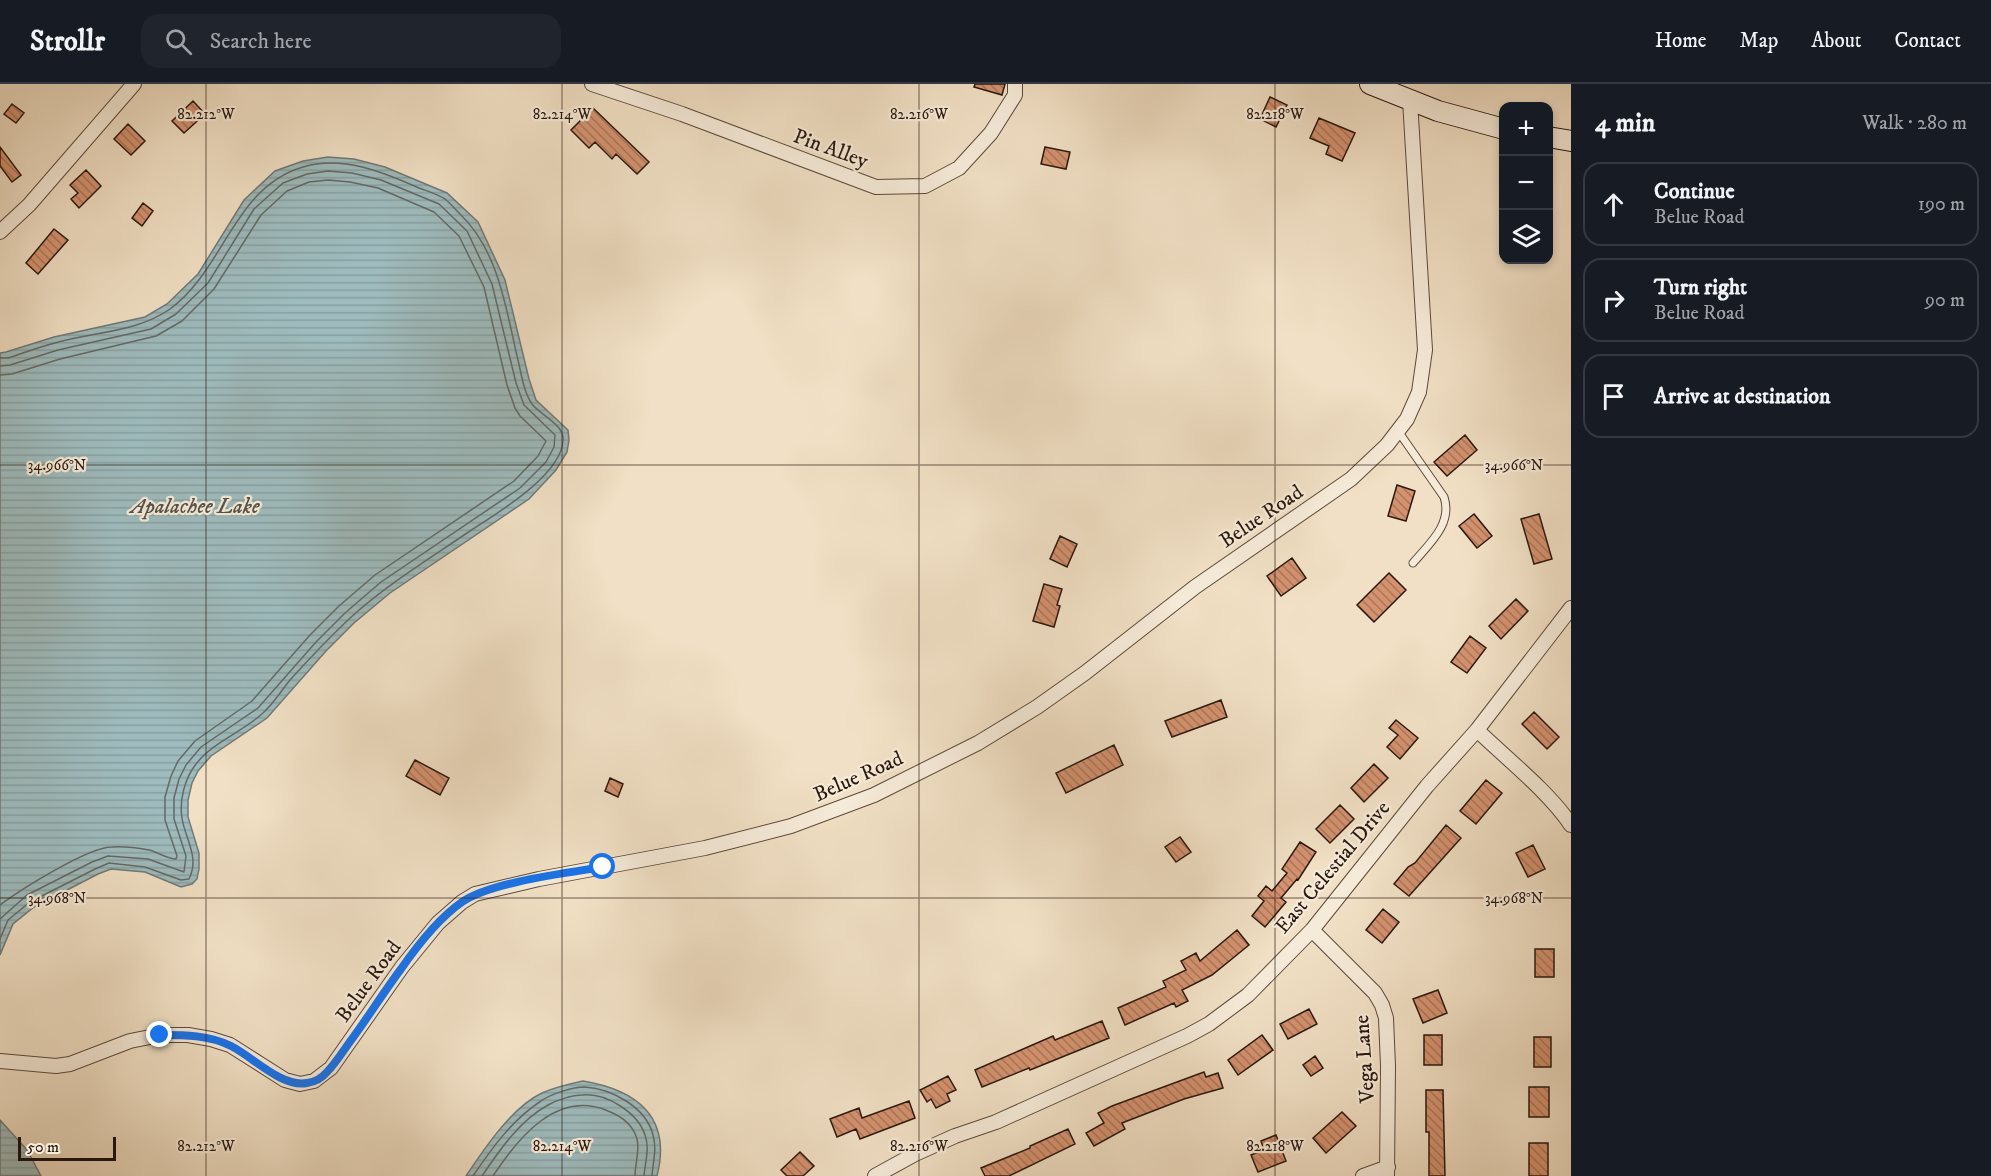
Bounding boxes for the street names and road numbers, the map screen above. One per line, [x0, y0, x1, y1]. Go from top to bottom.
street label: Pin Alley [790, 123, 873, 175]
street label: Belue Road [1215, 479, 1309, 554]
street label: Belue Road [810, 745, 908, 808]
street label: East Celestial Drive [1270, 796, 1396, 939]
street label: Belue Road [330, 935, 408, 1028]
street label: Vega Lane [1349, 1014, 1381, 1105]

